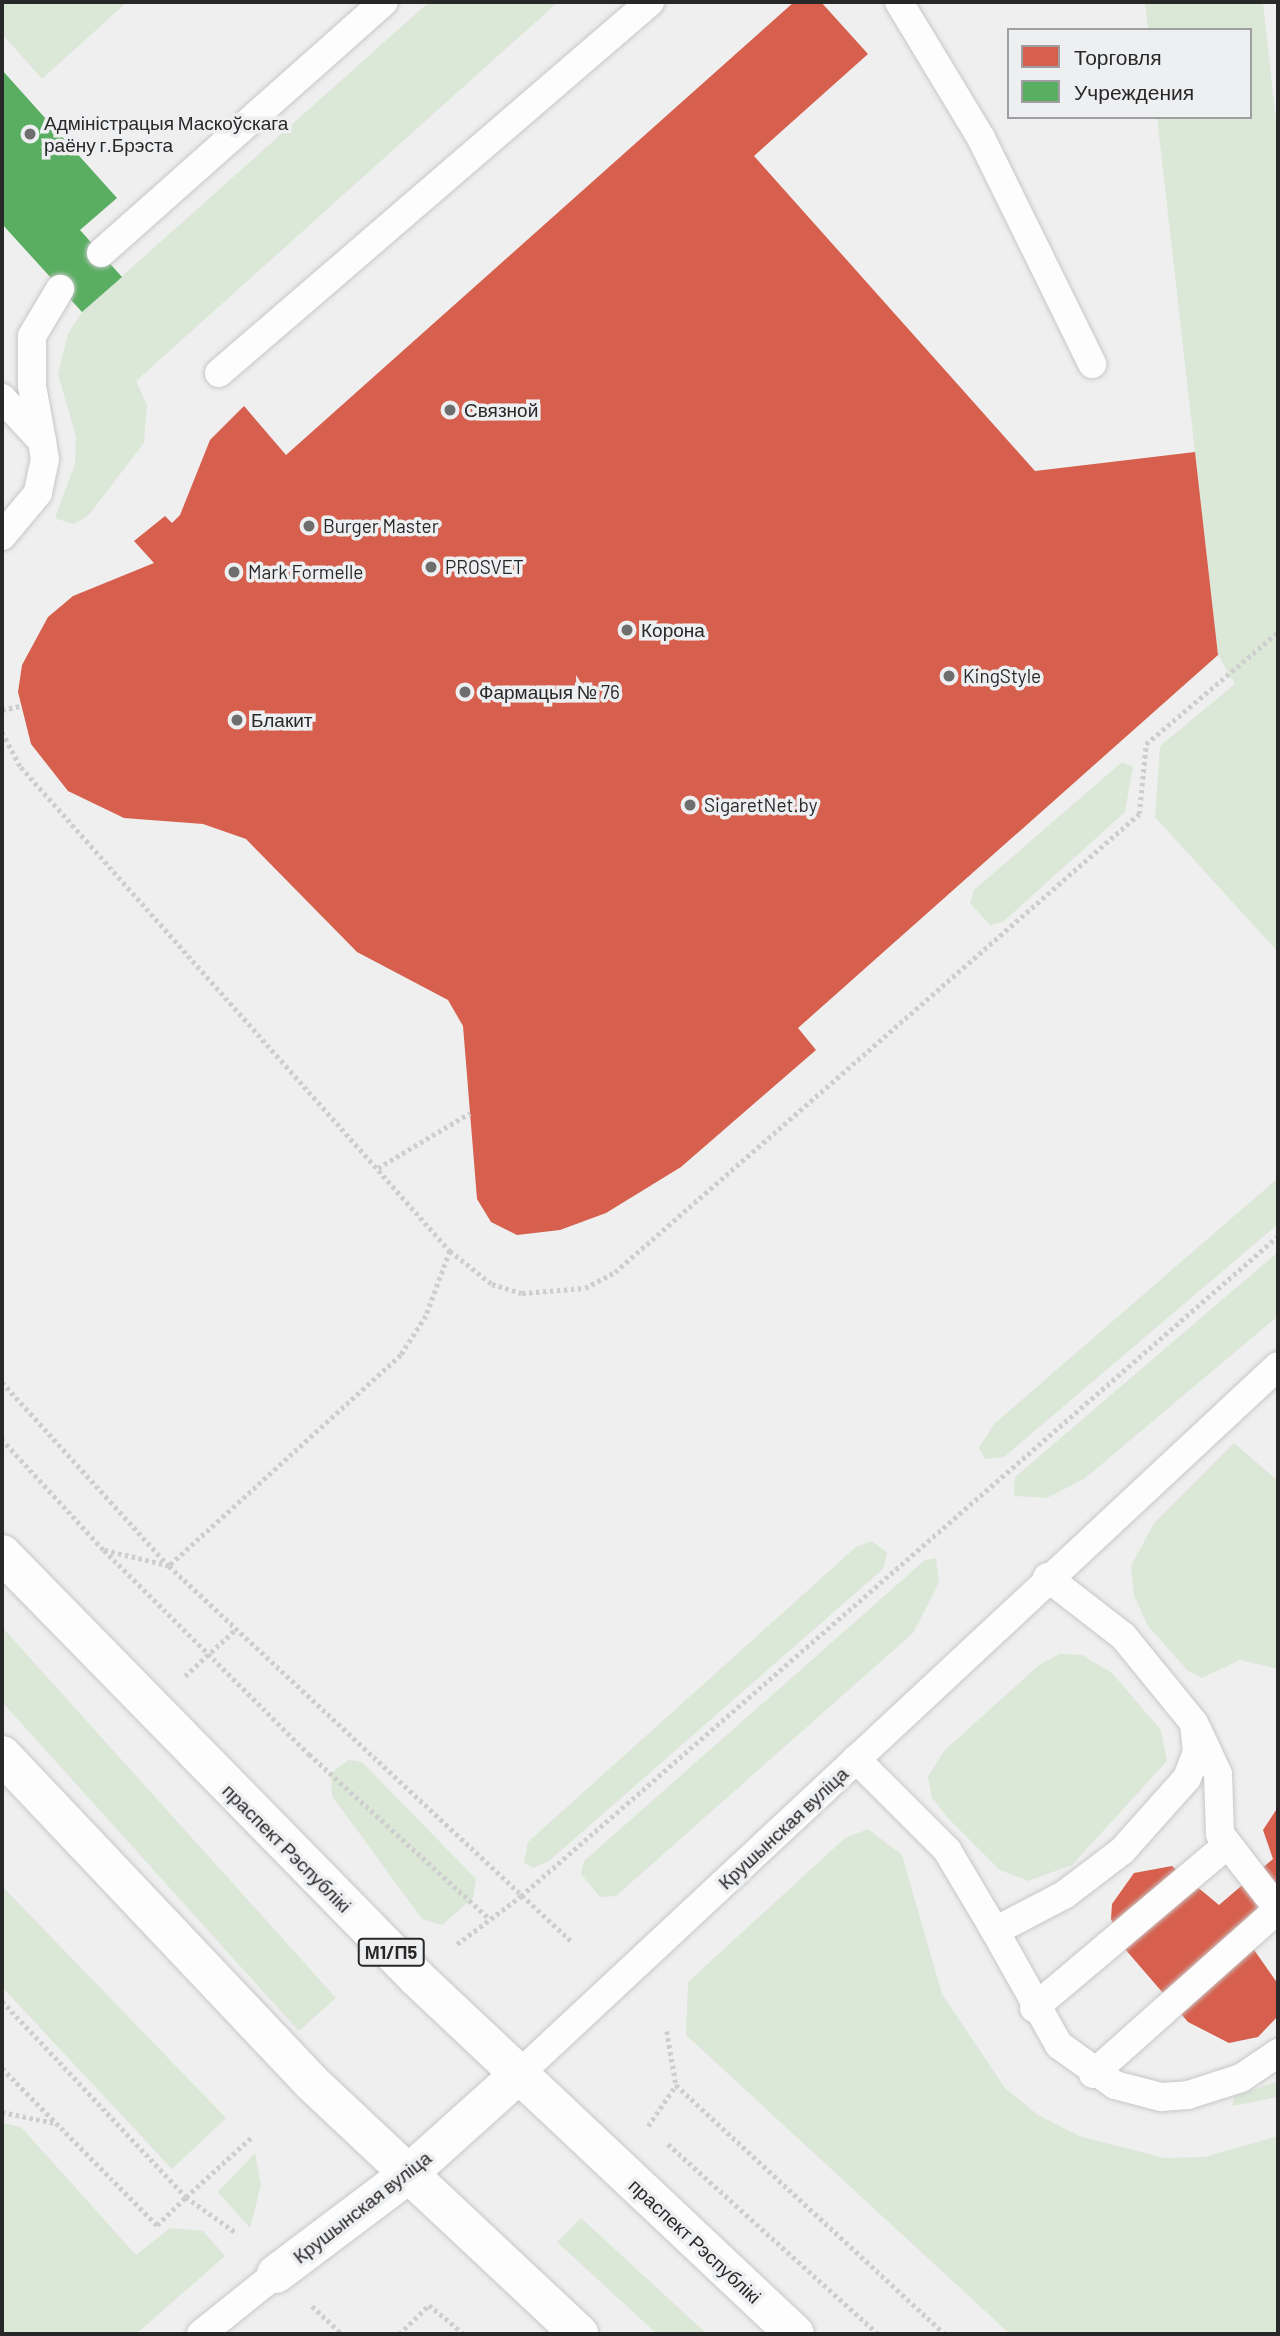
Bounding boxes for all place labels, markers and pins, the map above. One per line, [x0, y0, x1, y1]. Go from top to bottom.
place label: Адміністрацыя Маскоўскага раёну г.Брэста [44, 112, 288, 156]
marker: Адміністрацыя Маскоўскага раёну г.Брэста [22, 126, 38, 142]
place label: Связной [464, 399, 538, 421]
marker: Связной [442, 402, 458, 418]
place label: Burger Master [323, 515, 439, 537]
marker: Burger Master [301, 518, 317, 534]
place label: PROSVET [445, 556, 524, 578]
marker: PROSVET [423, 559, 439, 575]
place label: Mark Formelle [248, 561, 363, 583]
marker: Mark Formelle [226, 564, 242, 580]
place label: Корона [641, 619, 705, 641]
marker: Корона [619, 622, 635, 638]
place label: KingStyle [963, 665, 1041, 687]
marker: KingStyle [941, 668, 957, 684]
place label: Фармацыя № 76 [479, 681, 620, 703]
marker: Фармацыя № 76 [457, 684, 473, 700]
place label: Блакит [251, 709, 313, 731]
marker: Блакит [229, 712, 245, 728]
place label: SigaretNet.by [704, 794, 818, 816]
marker: SigaretNet.by [682, 797, 698, 813]

